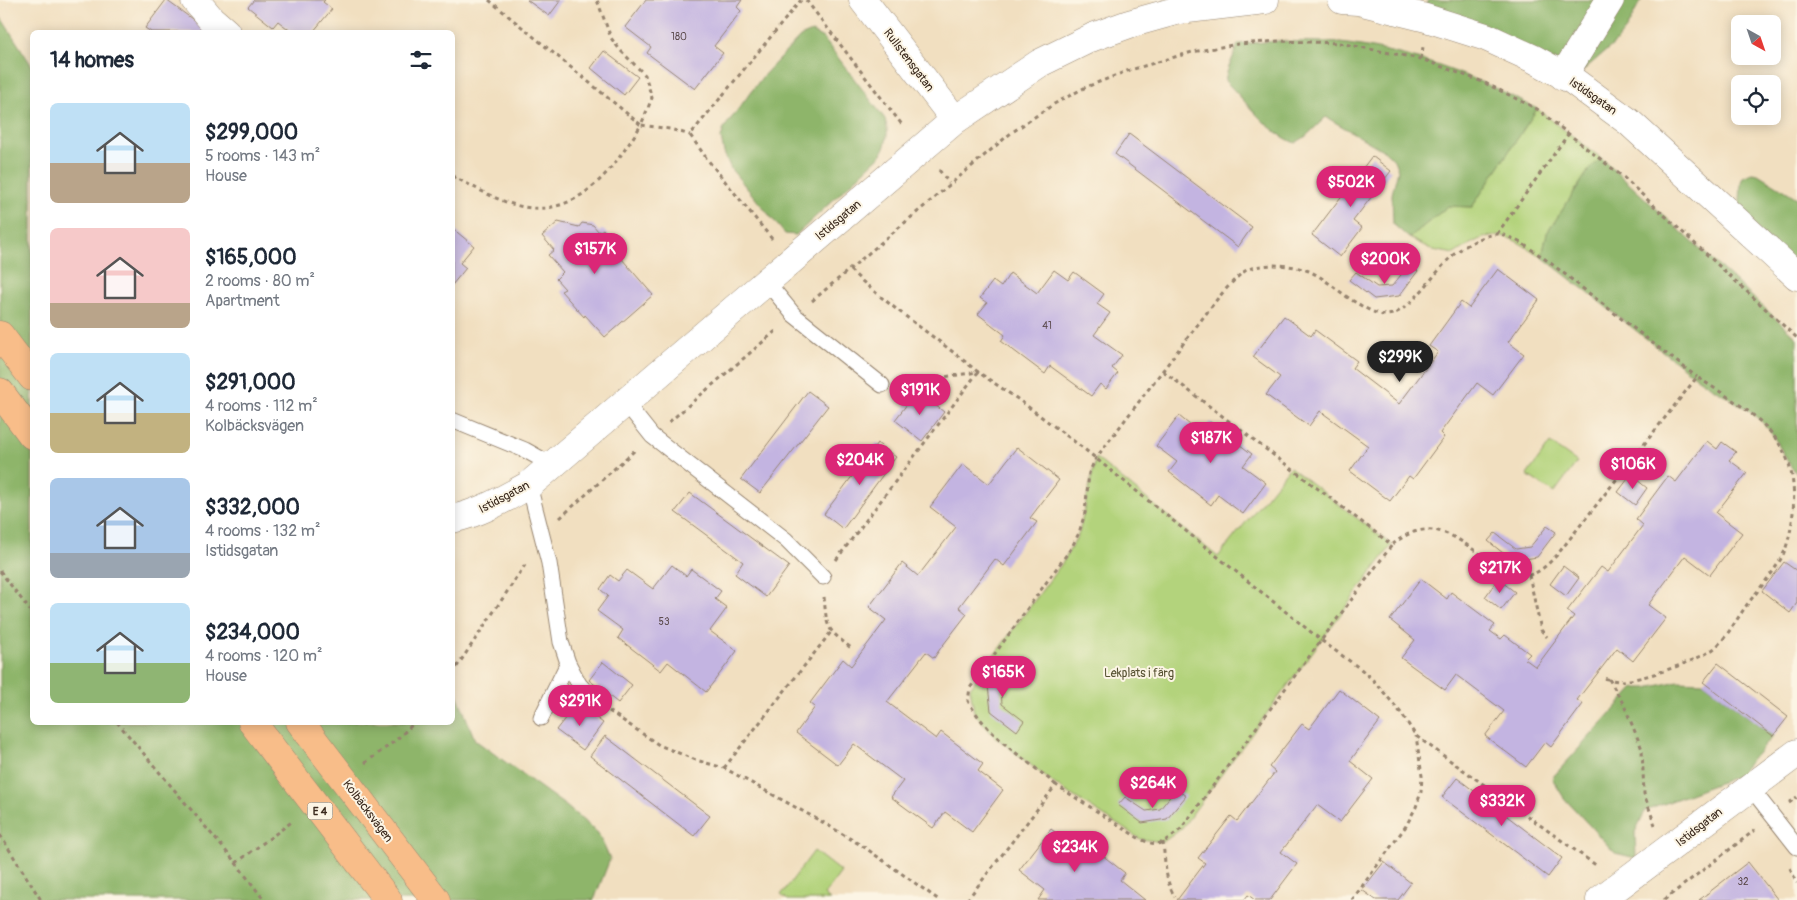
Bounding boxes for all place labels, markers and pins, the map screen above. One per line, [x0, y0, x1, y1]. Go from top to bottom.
pin: $502K [1316, 166, 1386, 208]
pin: $157K [560, 232, 630, 275]
pin: $200K [1350, 242, 1420, 285]
pin: $299K [1365, 340, 1435, 383]
pin: $191K [885, 374, 955, 416]
pin: $187K [1176, 422, 1246, 464]
pin: $204K [825, 444, 895, 486]
pin: $106K [1598, 448, 1668, 490]
pin: $217K [1465, 552, 1535, 594]
pin: $165K [968, 656, 1038, 698]
pin: $291K [545, 684, 615, 727]
pin: $264K [1118, 766, 1188, 809]
pin: $332K [1467, 784, 1537, 827]
pin: $234K [1040, 830, 1110, 873]

